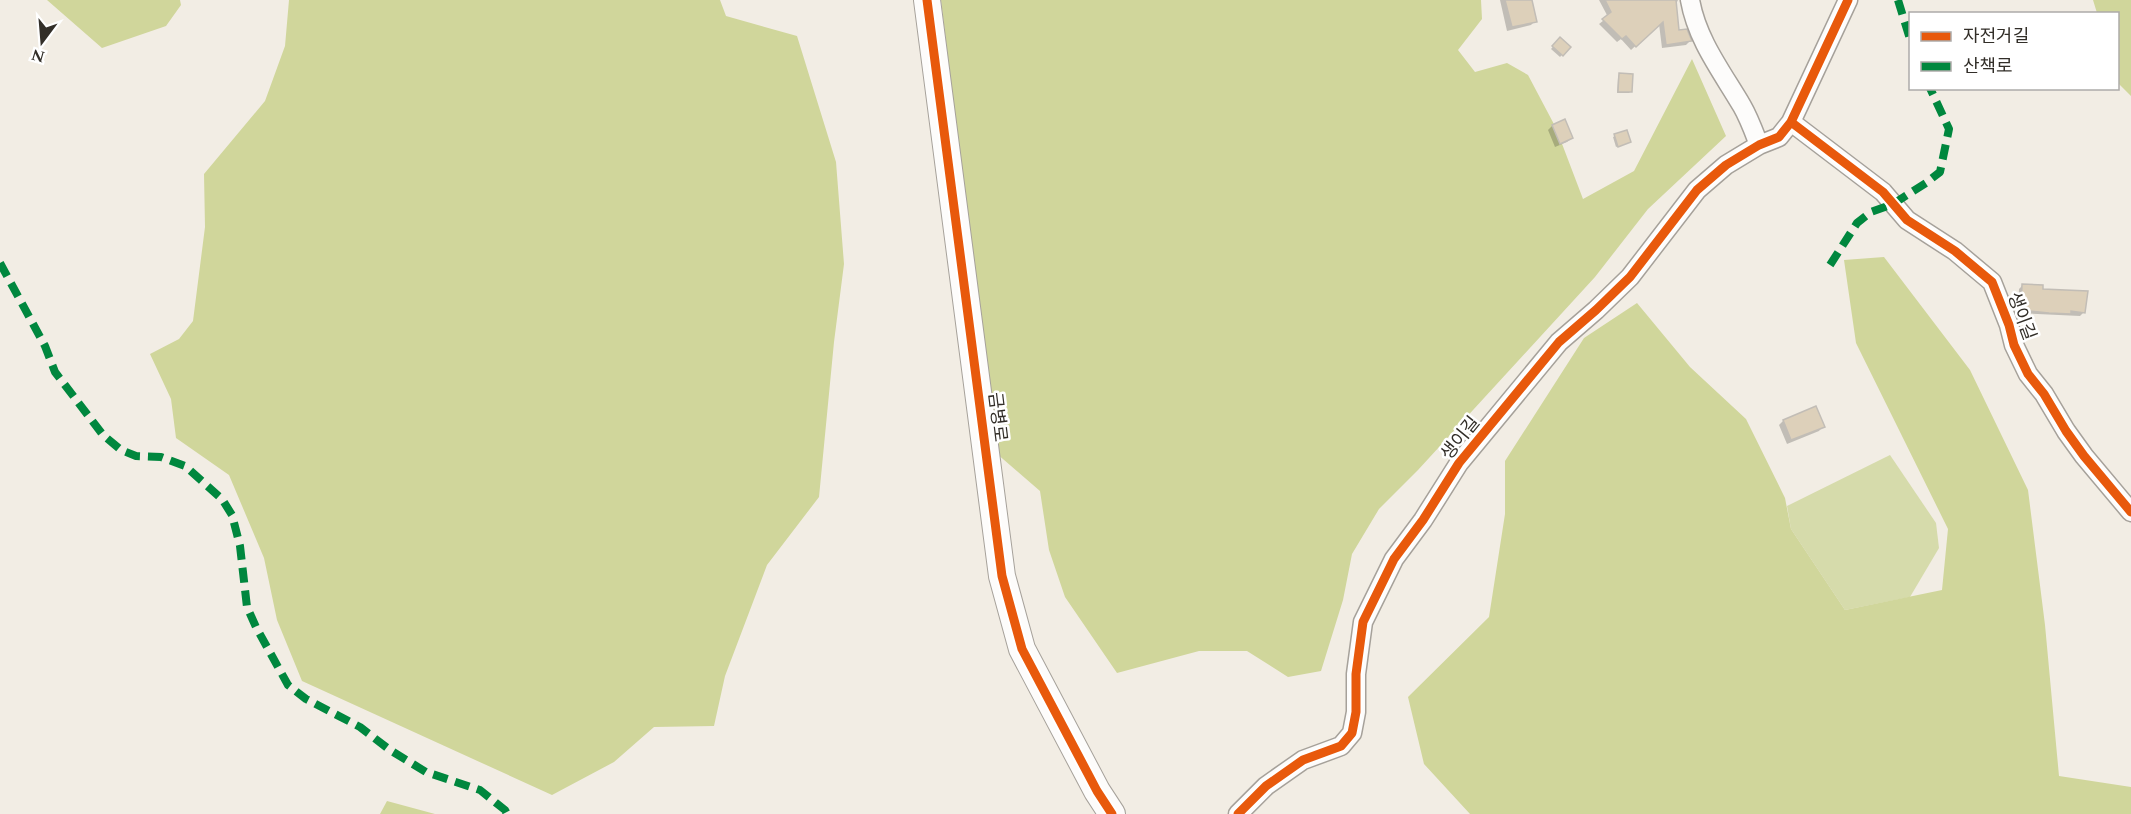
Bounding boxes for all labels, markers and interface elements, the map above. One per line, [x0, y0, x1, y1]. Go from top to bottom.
north arrow [12, 12, 72, 72]
legend [1909, 12, 2119, 90]
text: 자전거길 [1963, 23, 2029, 50]
text: N [29, 42, 48, 69]
text: 산책로 [1963, 53, 2013, 80]
street label: 생이길 [2000, 288, 2043, 344]
street label: 금병로 [981, 391, 1014, 443]
street label: 생이길 [1434, 411, 1487, 466]

